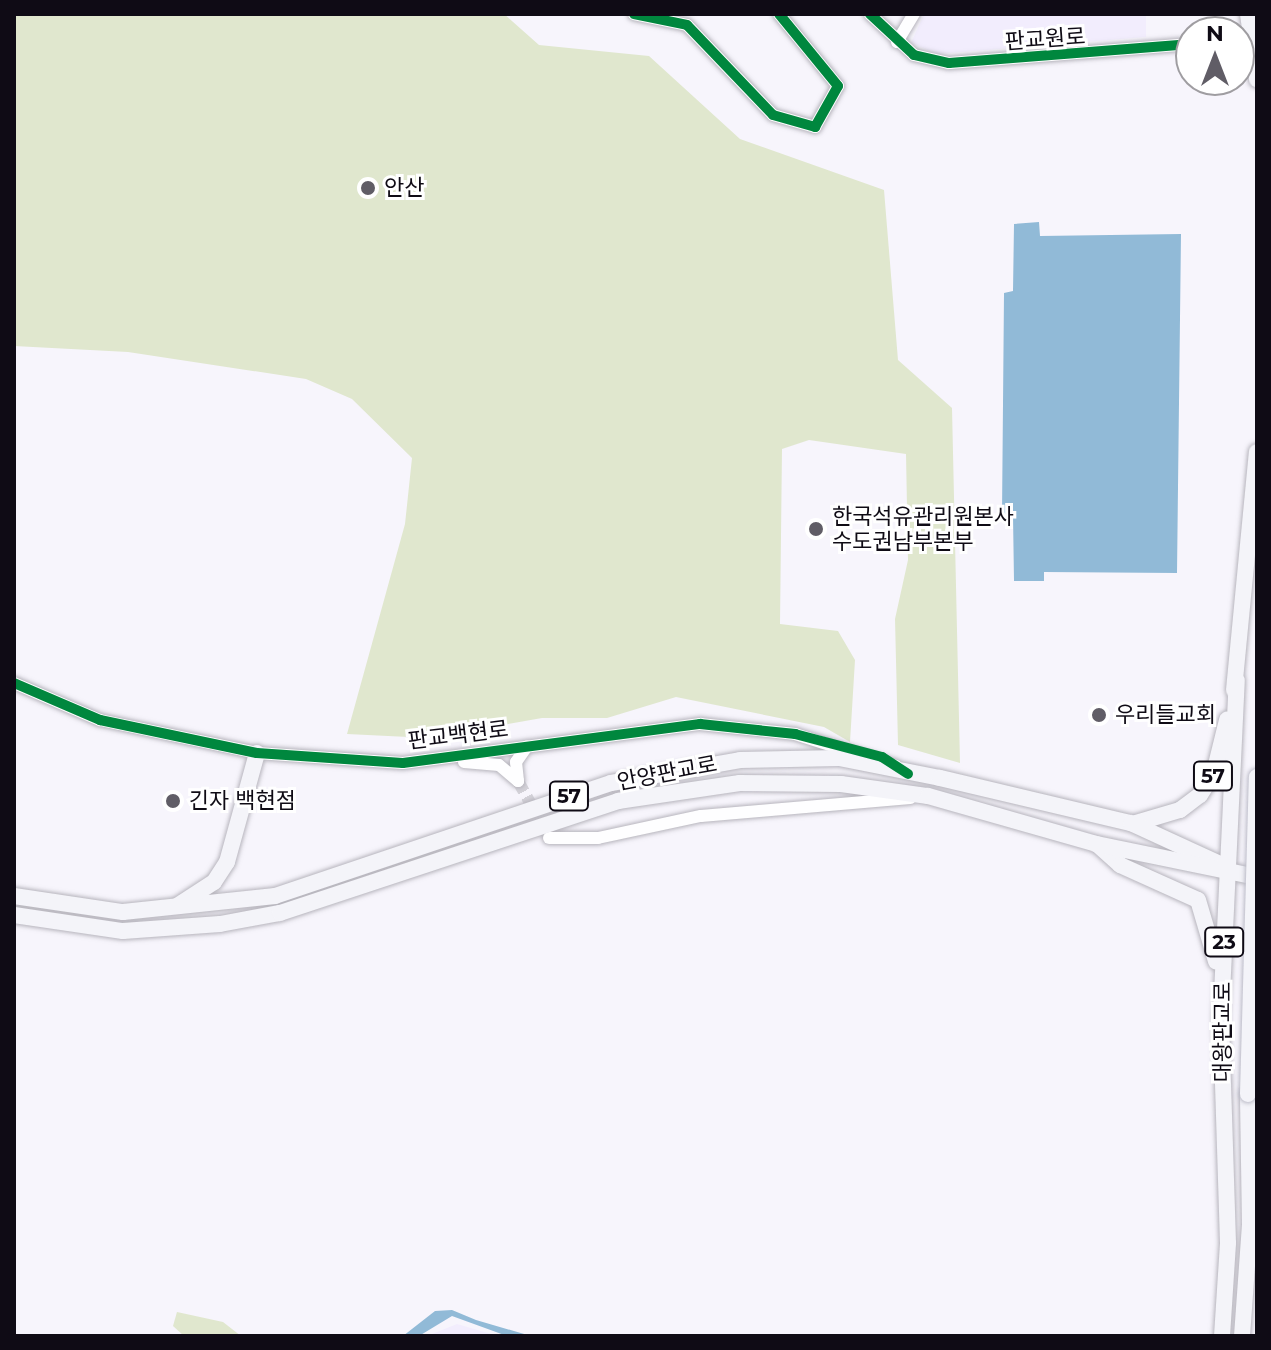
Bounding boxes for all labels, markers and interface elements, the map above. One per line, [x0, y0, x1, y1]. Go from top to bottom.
north arrow [1175, 16, 1255, 96]
text: N [1206, 20, 1224, 47]
street label: 판교원로 [1004, 23, 1086, 55]
place label: 안산 [384, 175, 424, 201]
marker: 안산 [359, 179, 377, 197]
place label: 한국석유관리원본사 수도권남부본부 [832, 503, 1014, 554]
marker: 한국석유관리원본사 수도권남부본부 [807, 520, 825, 538]
place label: 우리들교회 [1115, 702, 1216, 728]
marker: 우리들교회 [1090, 706, 1108, 724]
street label: 판교백현로 [406, 716, 510, 754]
street label: 안양판교로 [615, 750, 719, 796]
road number: 57 [1191, 760, 1235, 792]
road number: 57 [547, 780, 591, 812]
place label: 긴자 백현점 [189, 788, 296, 814]
marker: 긴자 백현점 [164, 792, 182, 810]
road number: 23 [1204, 926, 1244, 958]
street label: 대왕판교로 [1210, 981, 1236, 1083]

